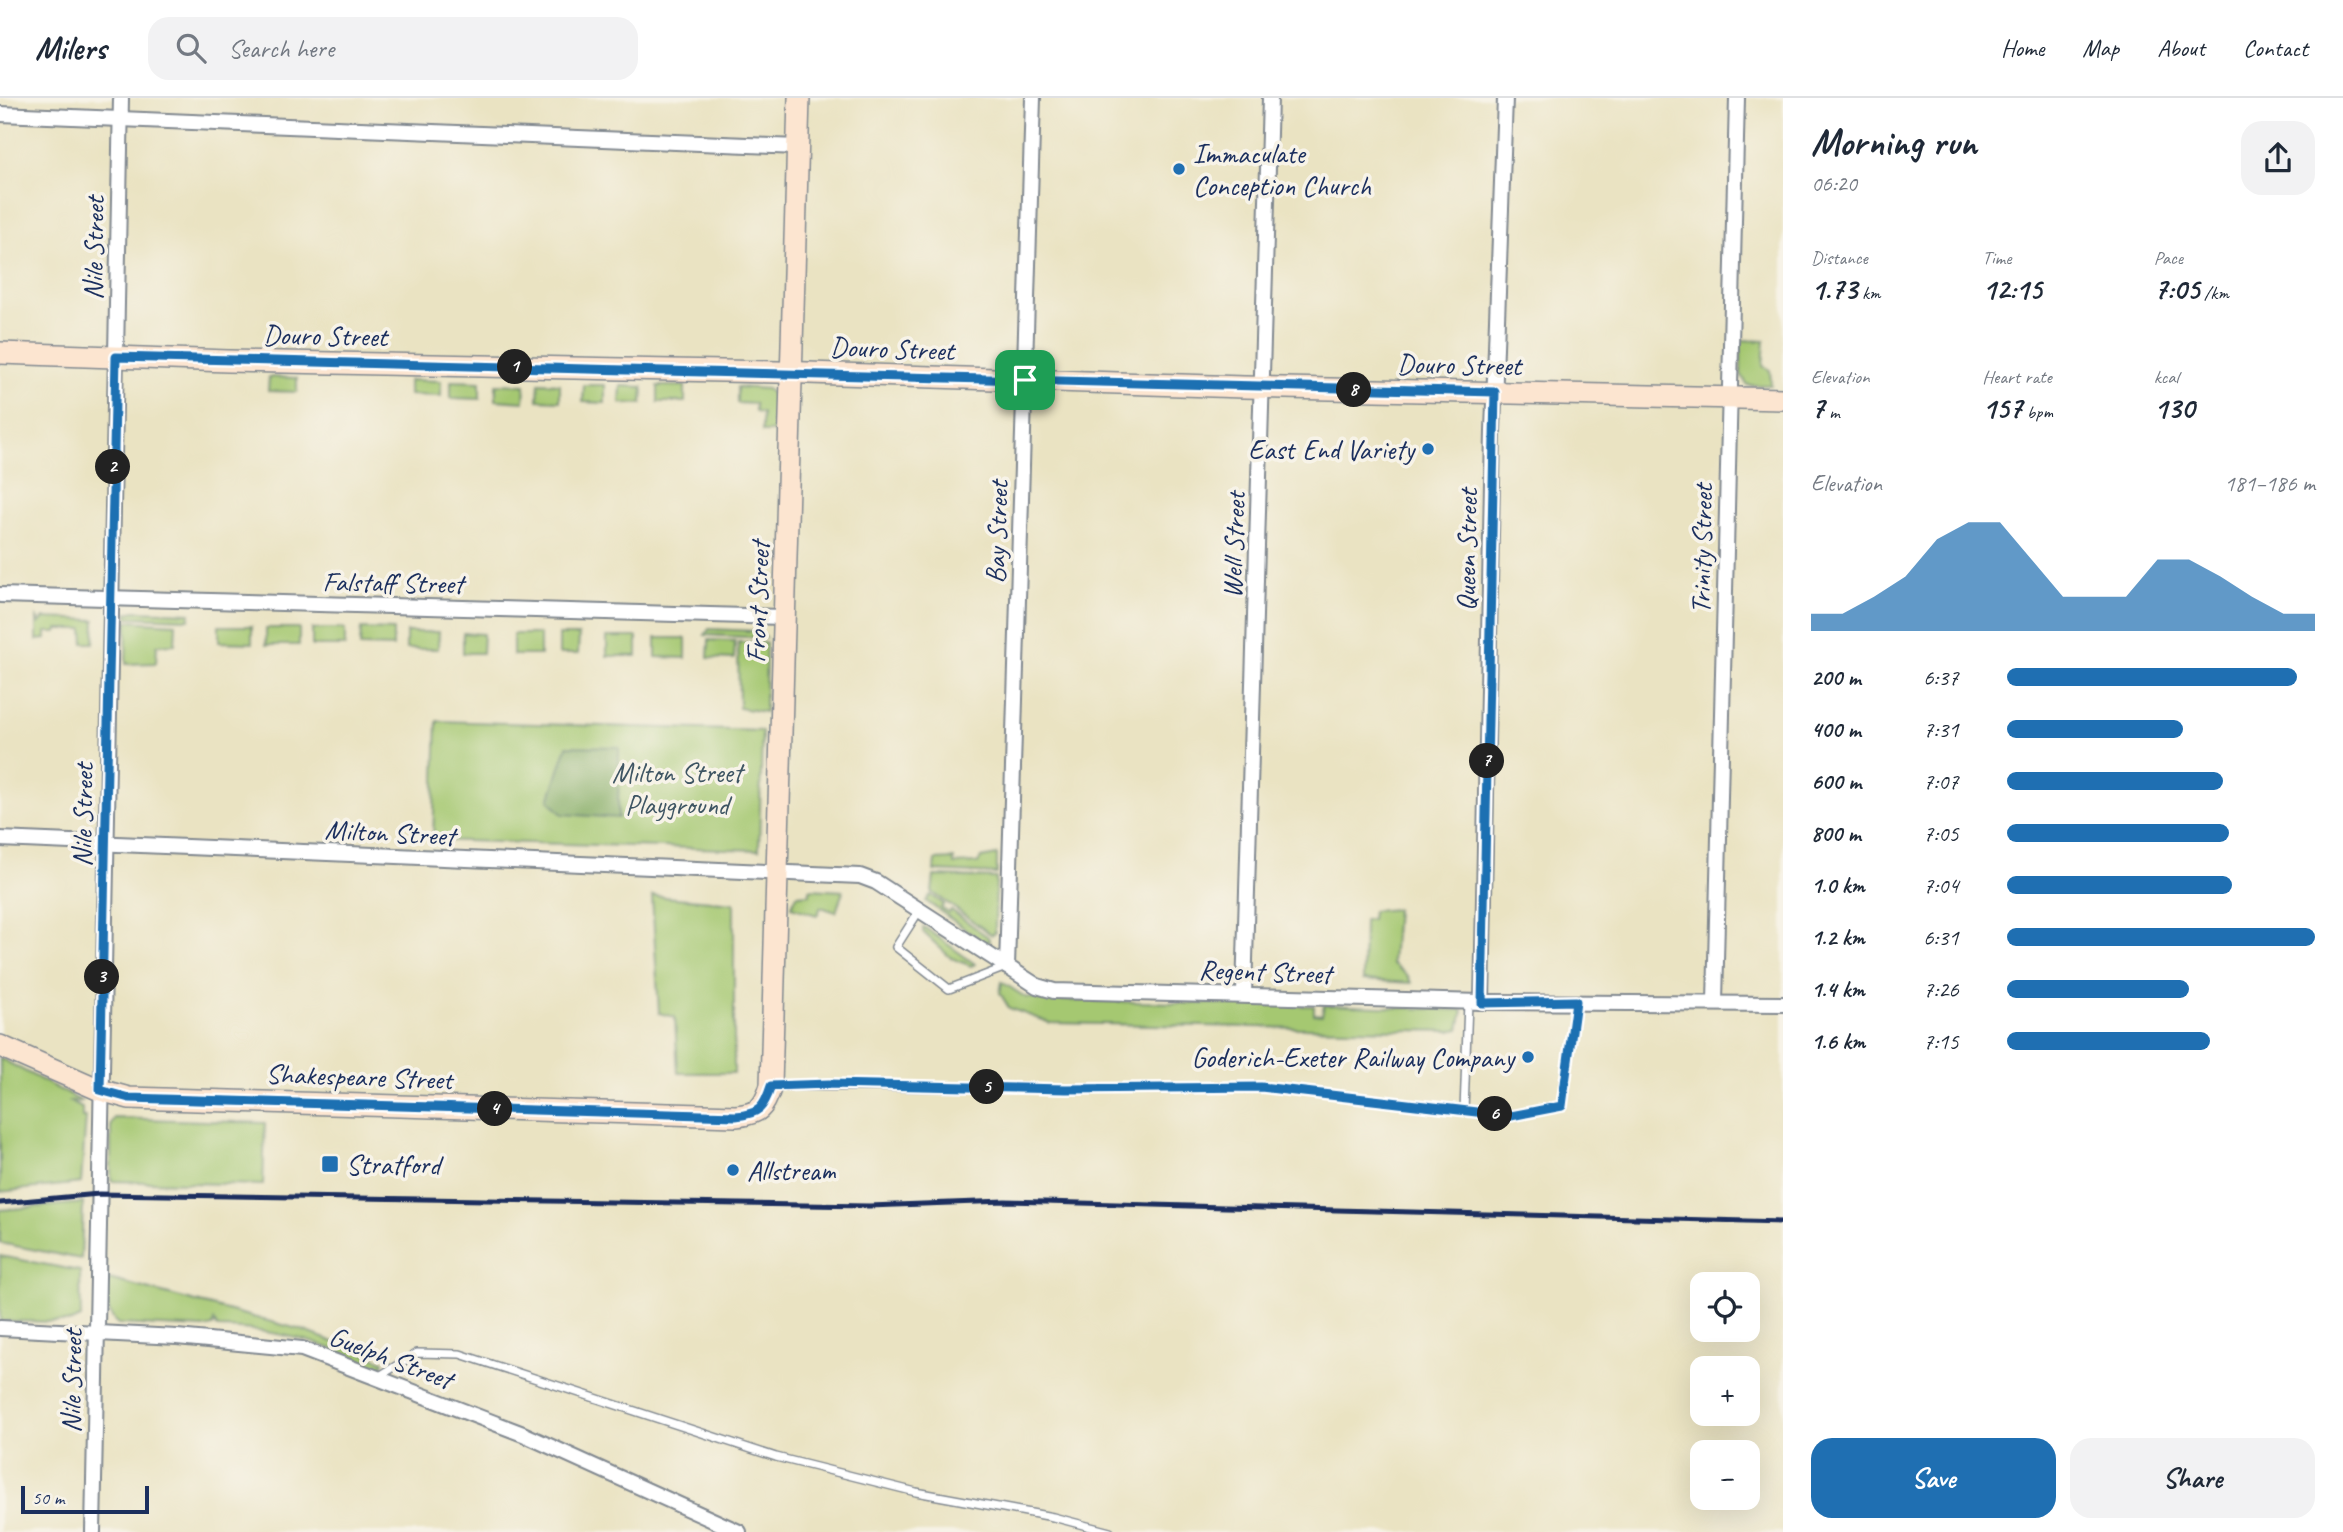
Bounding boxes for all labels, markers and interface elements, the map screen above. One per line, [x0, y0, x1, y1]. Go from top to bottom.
search box [148, 17, 638, 80]
text: Milers [35, 27, 106, 69]
icon: search [172, 29, 210, 67]
text: Search here [228, 32, 334, 65]
text: Home [2001, 33, 2044, 63]
text: Map [2082, 33, 2119, 63]
text: About [2157, 33, 2205, 63]
text: Contact [2243, 33, 2308, 63]
text: Morning run [1811, 119, 1977, 166]
button: share [2241, 121, 2315, 195]
place label: Immaculate Conception Church [1193, 136, 1371, 203]
marker: Immaculate Conception Church [1171, 161, 1187, 177]
text: 06:20 [1811, 169, 1857, 198]
street label: Nile Street [75, 193, 112, 300]
text: Distance [1811, 246, 1868, 270]
text: Time [1982, 246, 2011, 270]
text: Pace [2154, 246, 2183, 270]
text: 1.73 [1811, 270, 1857, 308]
text: 12:15 [1982, 270, 2042, 308]
text: 7:05 [2154, 270, 2200, 308]
text: km [1857, 281, 1881, 305]
text: /km [2200, 281, 2229, 305]
street label: Douro Street [263, 317, 390, 354]
street label: Douro Street [829, 329, 957, 368]
street label: Douro Street [1397, 346, 1524, 383]
pin: 1 [498, 350, 532, 384]
pin [995, 350, 1055, 410]
text: 1 [510, 354, 519, 378]
icon: arrive [1006, 361, 1044, 399]
text: Elevation [1811, 365, 1869, 389]
text: Heart rate [1982, 365, 2052, 389]
text: kcal [2154, 365, 2179, 389]
pin: 8 [1336, 372, 1372, 408]
text: 8 [1349, 377, 1358, 401]
text: 7 [1811, 389, 1824, 427]
text: 157 [1982, 389, 2022, 427]
text: 130 [2154, 389, 2194, 427]
text: m [1824, 400, 1840, 424]
text: bpm [2022, 400, 2053, 424]
place label: East End Variety [1248, 432, 1416, 467]
marker: East End Variety [1420, 441, 1436, 457]
pin: 2 [96, 450, 130, 484]
text: 2 [108, 454, 117, 478]
text: Elevation [1811, 469, 1882, 498]
text: 181–186 m [2224, 469, 2315, 498]
street label: Bay Street [977, 477, 1016, 584]
street label: Trinity Street [1683, 481, 1720, 614]
street label: Queen Street [1448, 486, 1485, 612]
street label: Well Street [1214, 488, 1253, 599]
street label: Front Street [738, 537, 777, 663]
street label: Falstaff Street [322, 564, 467, 601]
text: 200 m [1811, 663, 1861, 692]
text: 6:37 [1923, 663, 1959, 692]
text: 400 m [1811, 715, 1861, 744]
text: 7:31 [1923, 715, 1959, 744]
pin: 7 [1470, 744, 1504, 778]
text: 7 [1482, 748, 1491, 772]
park label: Milton Street Playground [612, 755, 746, 822]
street label: Nile Street [64, 760, 101, 867]
text: 600 m [1811, 767, 1861, 796]
text: 7:07 [1923, 767, 1959, 796]
street label: Milton Street [324, 812, 459, 854]
text: 800 m [1811, 819, 1861, 848]
text: 7:05 [1923, 819, 1959, 848]
text: 1.0 km [1811, 871, 1865, 900]
text: 7:04 [1923, 871, 1959, 900]
text: 1.2 km [1811, 923, 1865, 952]
text: 6:31 [1923, 923, 1959, 952]
street label: Regent Street [1198, 952, 1336, 991]
pin: 3 [84, 960, 119, 994]
text: 3 [97, 964, 106, 988]
text: 1.4 km [1811, 975, 1865, 1004]
text: 7:26 [1923, 975, 1959, 1004]
text: 1.6 km [1811, 1027, 1865, 1056]
text: 7:15 [1923, 1027, 1959, 1056]
place label: Goderich-Exeter Railway Company [1191, 1040, 1516, 1075]
marker: Goderich-Exeter Railway Company [1520, 1049, 1536, 1065]
street label: Shakespeare Street [265, 1056, 456, 1097]
pin: 5 [970, 1070, 1004, 1104]
text: 5 [982, 1074, 991, 1098]
pin: 4 [477, 1091, 512, 1126]
text: 4 [490, 1096, 499, 1120]
pin: 6 [1478, 1096, 1512, 1132]
text: 6 [1490, 1101, 1499, 1125]
place label: Stratford [346, 1147, 444, 1182]
place label: Allstream [747, 1153, 837, 1188]
marker: Stratford [320, 1154, 340, 1174]
marker: Allstream [725, 1162, 741, 1178]
map controls [1690, 1272, 1760, 1510]
button: locate [1690, 1272, 1760, 1342]
street label: Guelph Street [324, 1318, 461, 1398]
street label: Nile Street [53, 1326, 90, 1433]
button: + [1690, 1356, 1760, 1426]
button: Save [1811, 1438, 2056, 1518]
button: Share [2070, 1438, 2315, 1518]
button: − [1690, 1440, 1760, 1510]
scale bar [21, 1483, 149, 1515]
text: 50 m [32, 1486, 64, 1510]

